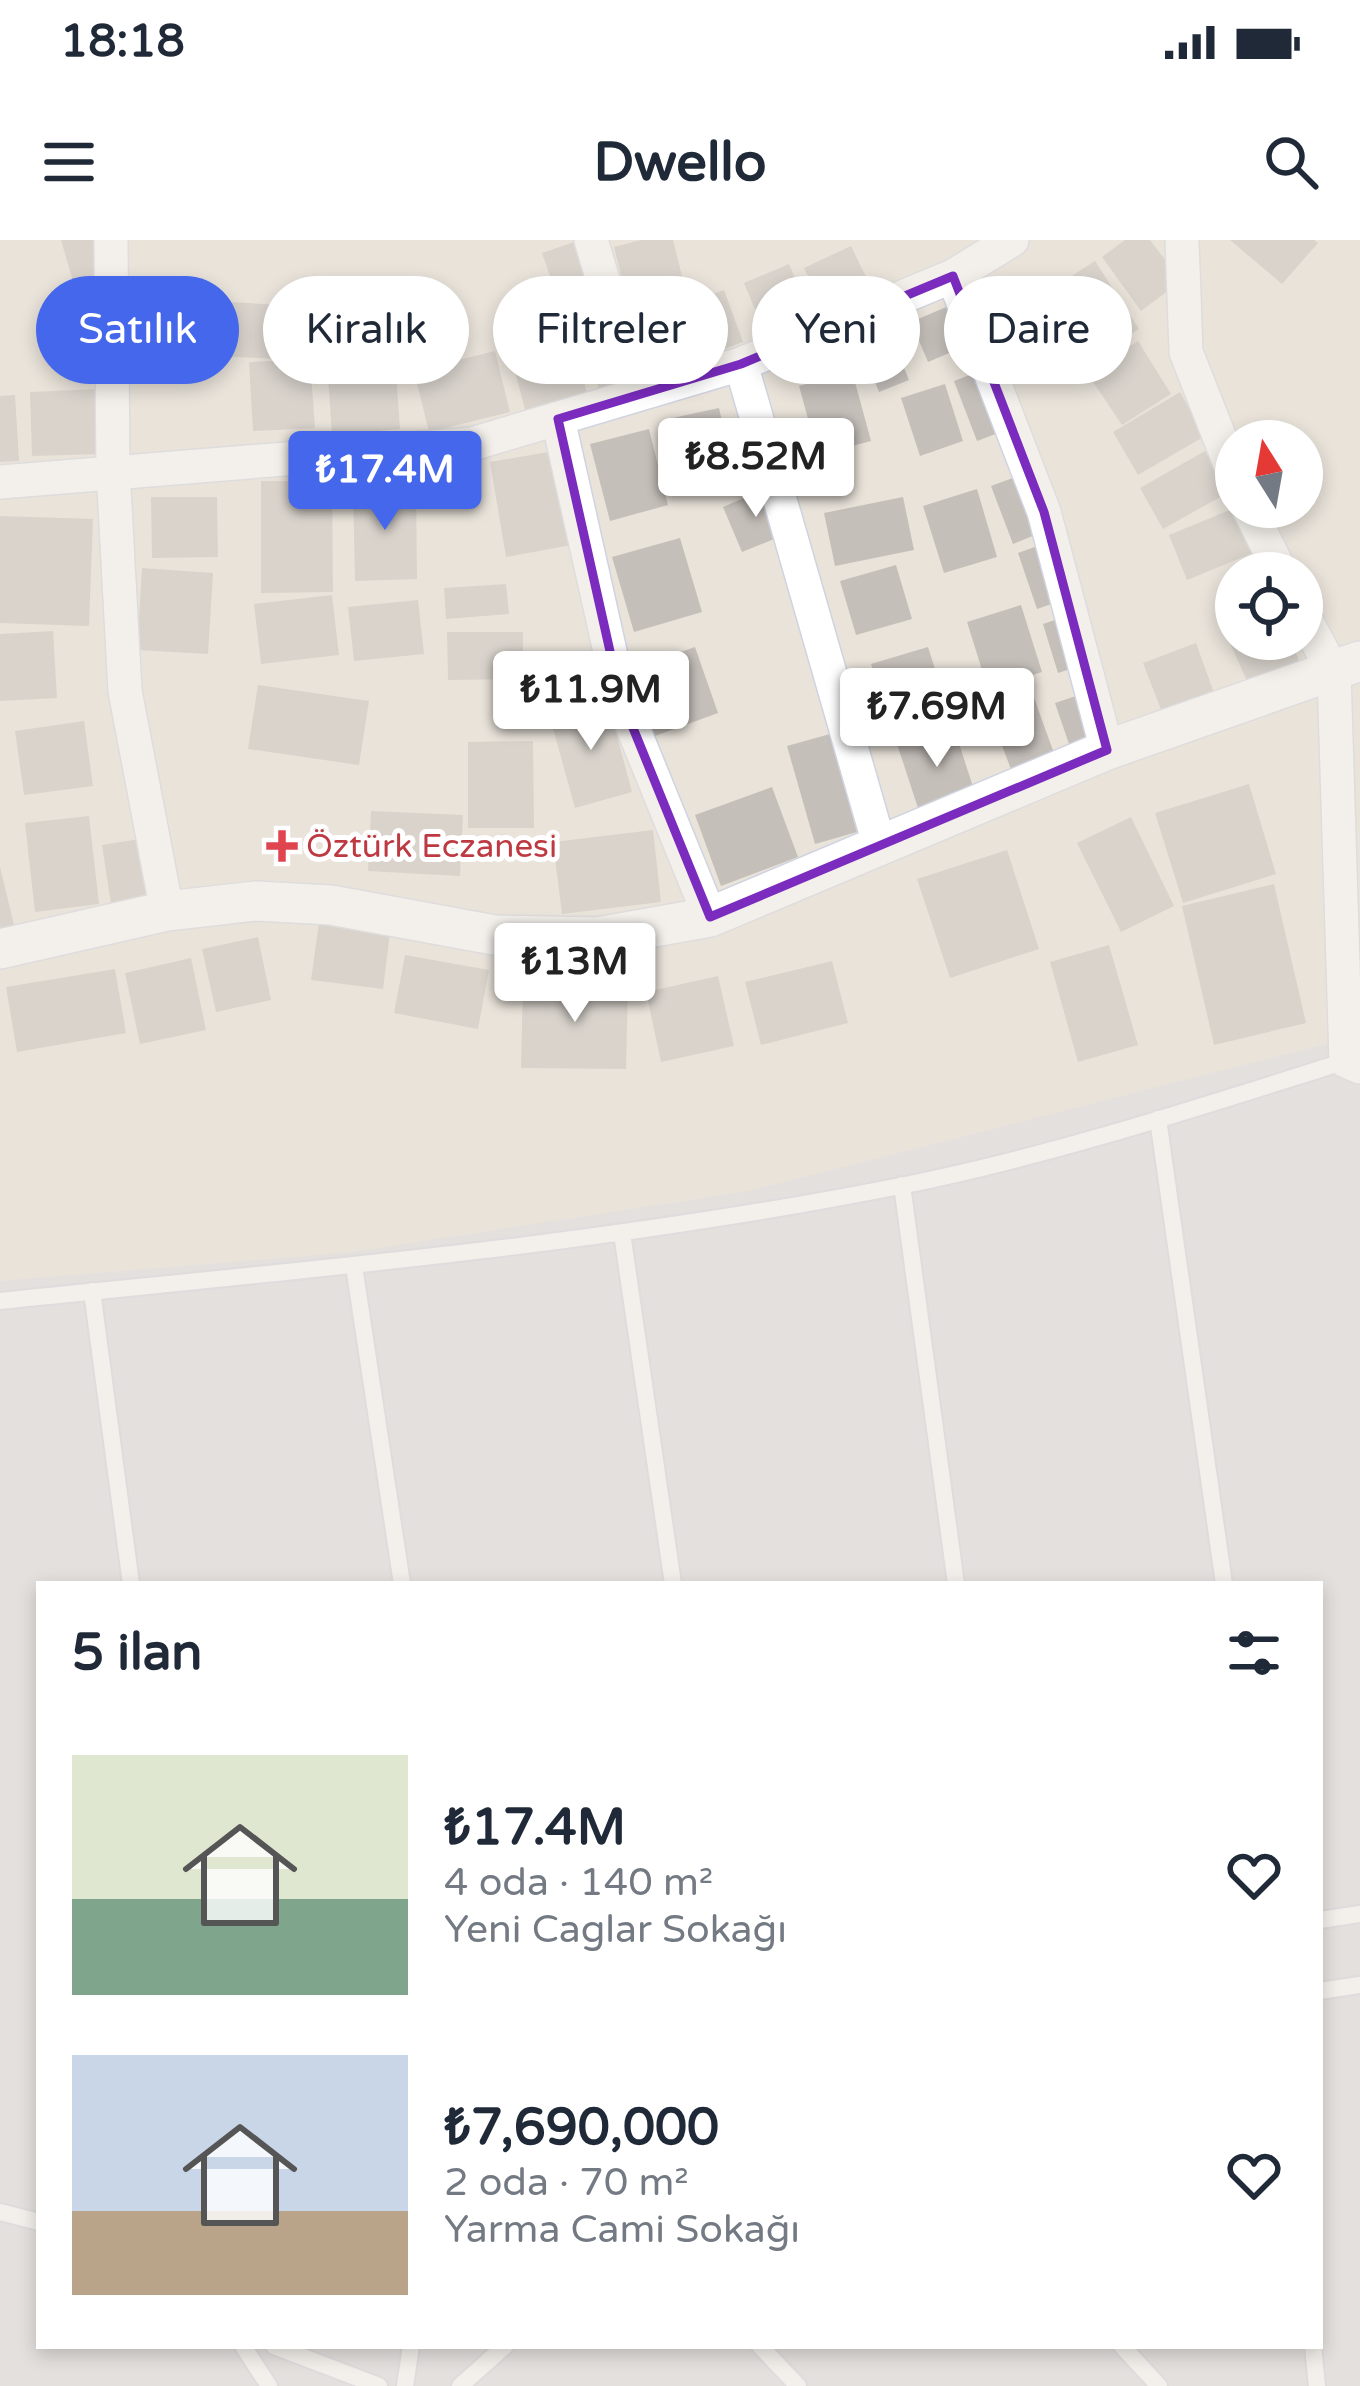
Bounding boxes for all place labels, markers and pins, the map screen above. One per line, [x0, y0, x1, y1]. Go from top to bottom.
pin: ₺8.52M [658, 418, 854, 520]
pin: ₺17.4M [287, 431, 483, 533]
pin: ₺11.9M [493, 651, 689, 753]
pin: ₺7.69M [839, 668, 1035, 770]
place label: Öztürk Eczanesi [306, 827, 557, 866]
marker: Öztürk Eczanesi [269, 833, 295, 859]
pin: ₺13M [504, 923, 646, 1025]

